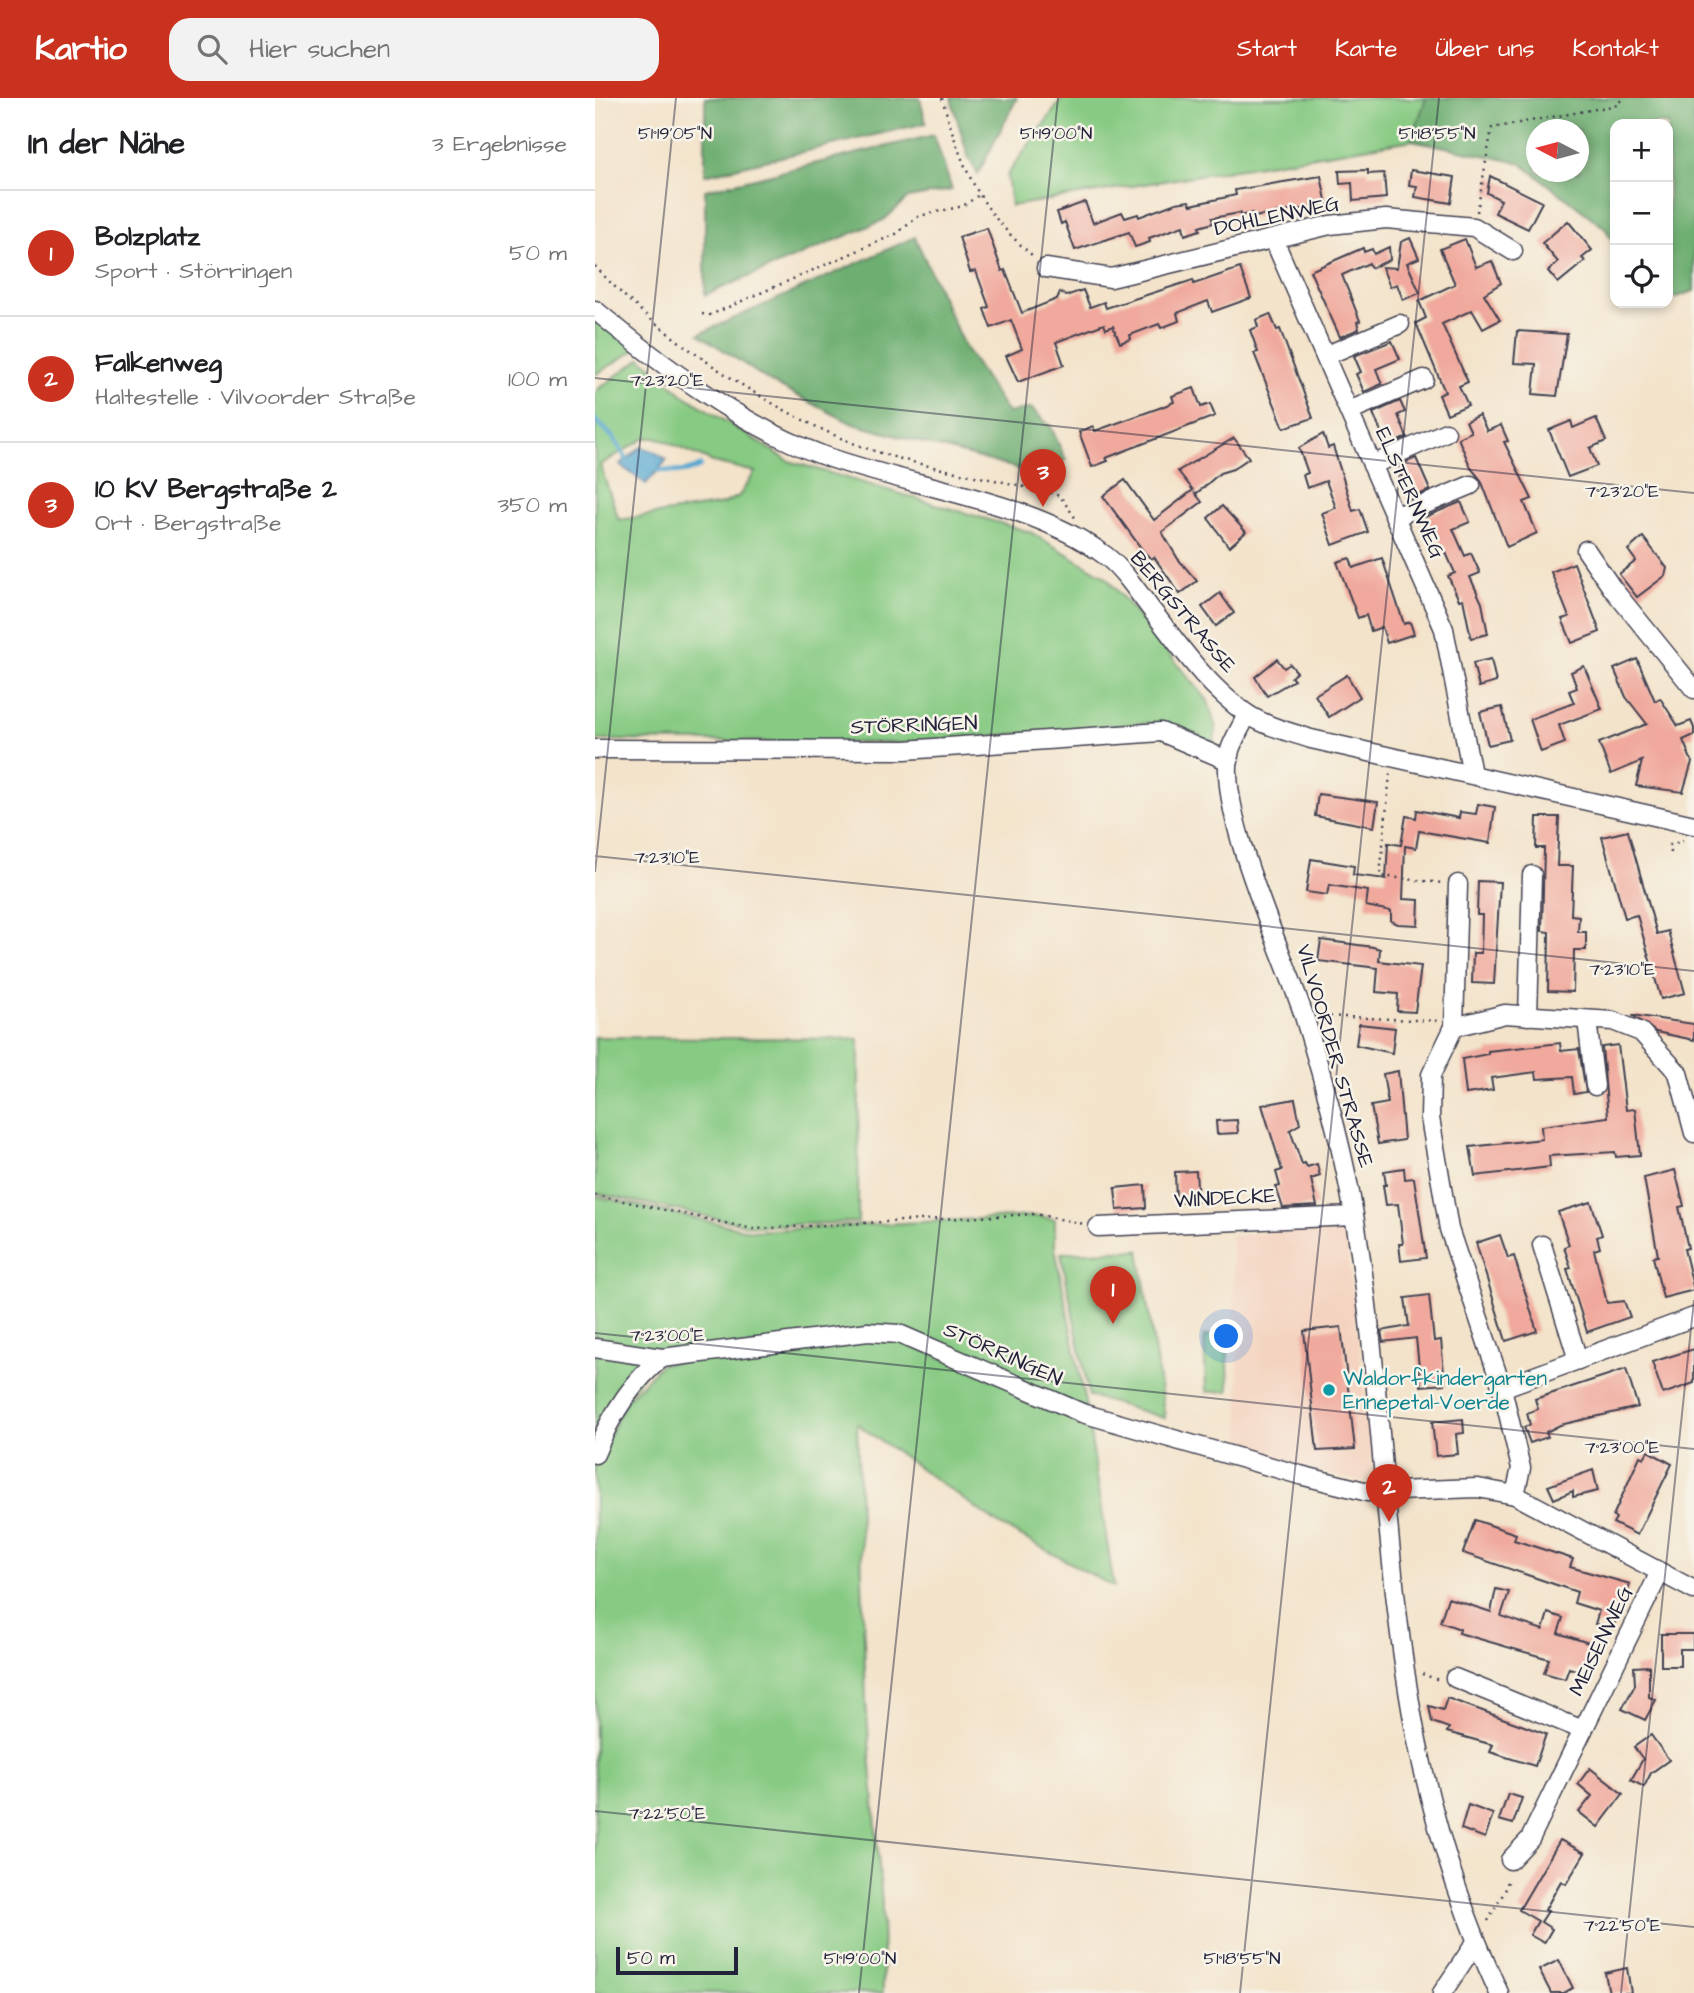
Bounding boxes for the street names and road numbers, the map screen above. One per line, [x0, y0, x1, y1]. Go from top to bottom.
street label: DOHLENWEG [1212, 188, 1343, 243]
street label: ELSTERNWEG [1368, 423, 1452, 564]
street label: BERGSTRASSE [1123, 545, 1243, 680]
street label: STÖRRINGEN [850, 708, 978, 742]
street label: VILVOORDER STRASSE [1289, 941, 1381, 1172]
street label: WINDECKE [1173, 1181, 1277, 1215]
street label: STÖRRINGEN [939, 1315, 1067, 1393]
street label: MEISENWEG [1562, 1581, 1640, 1701]

